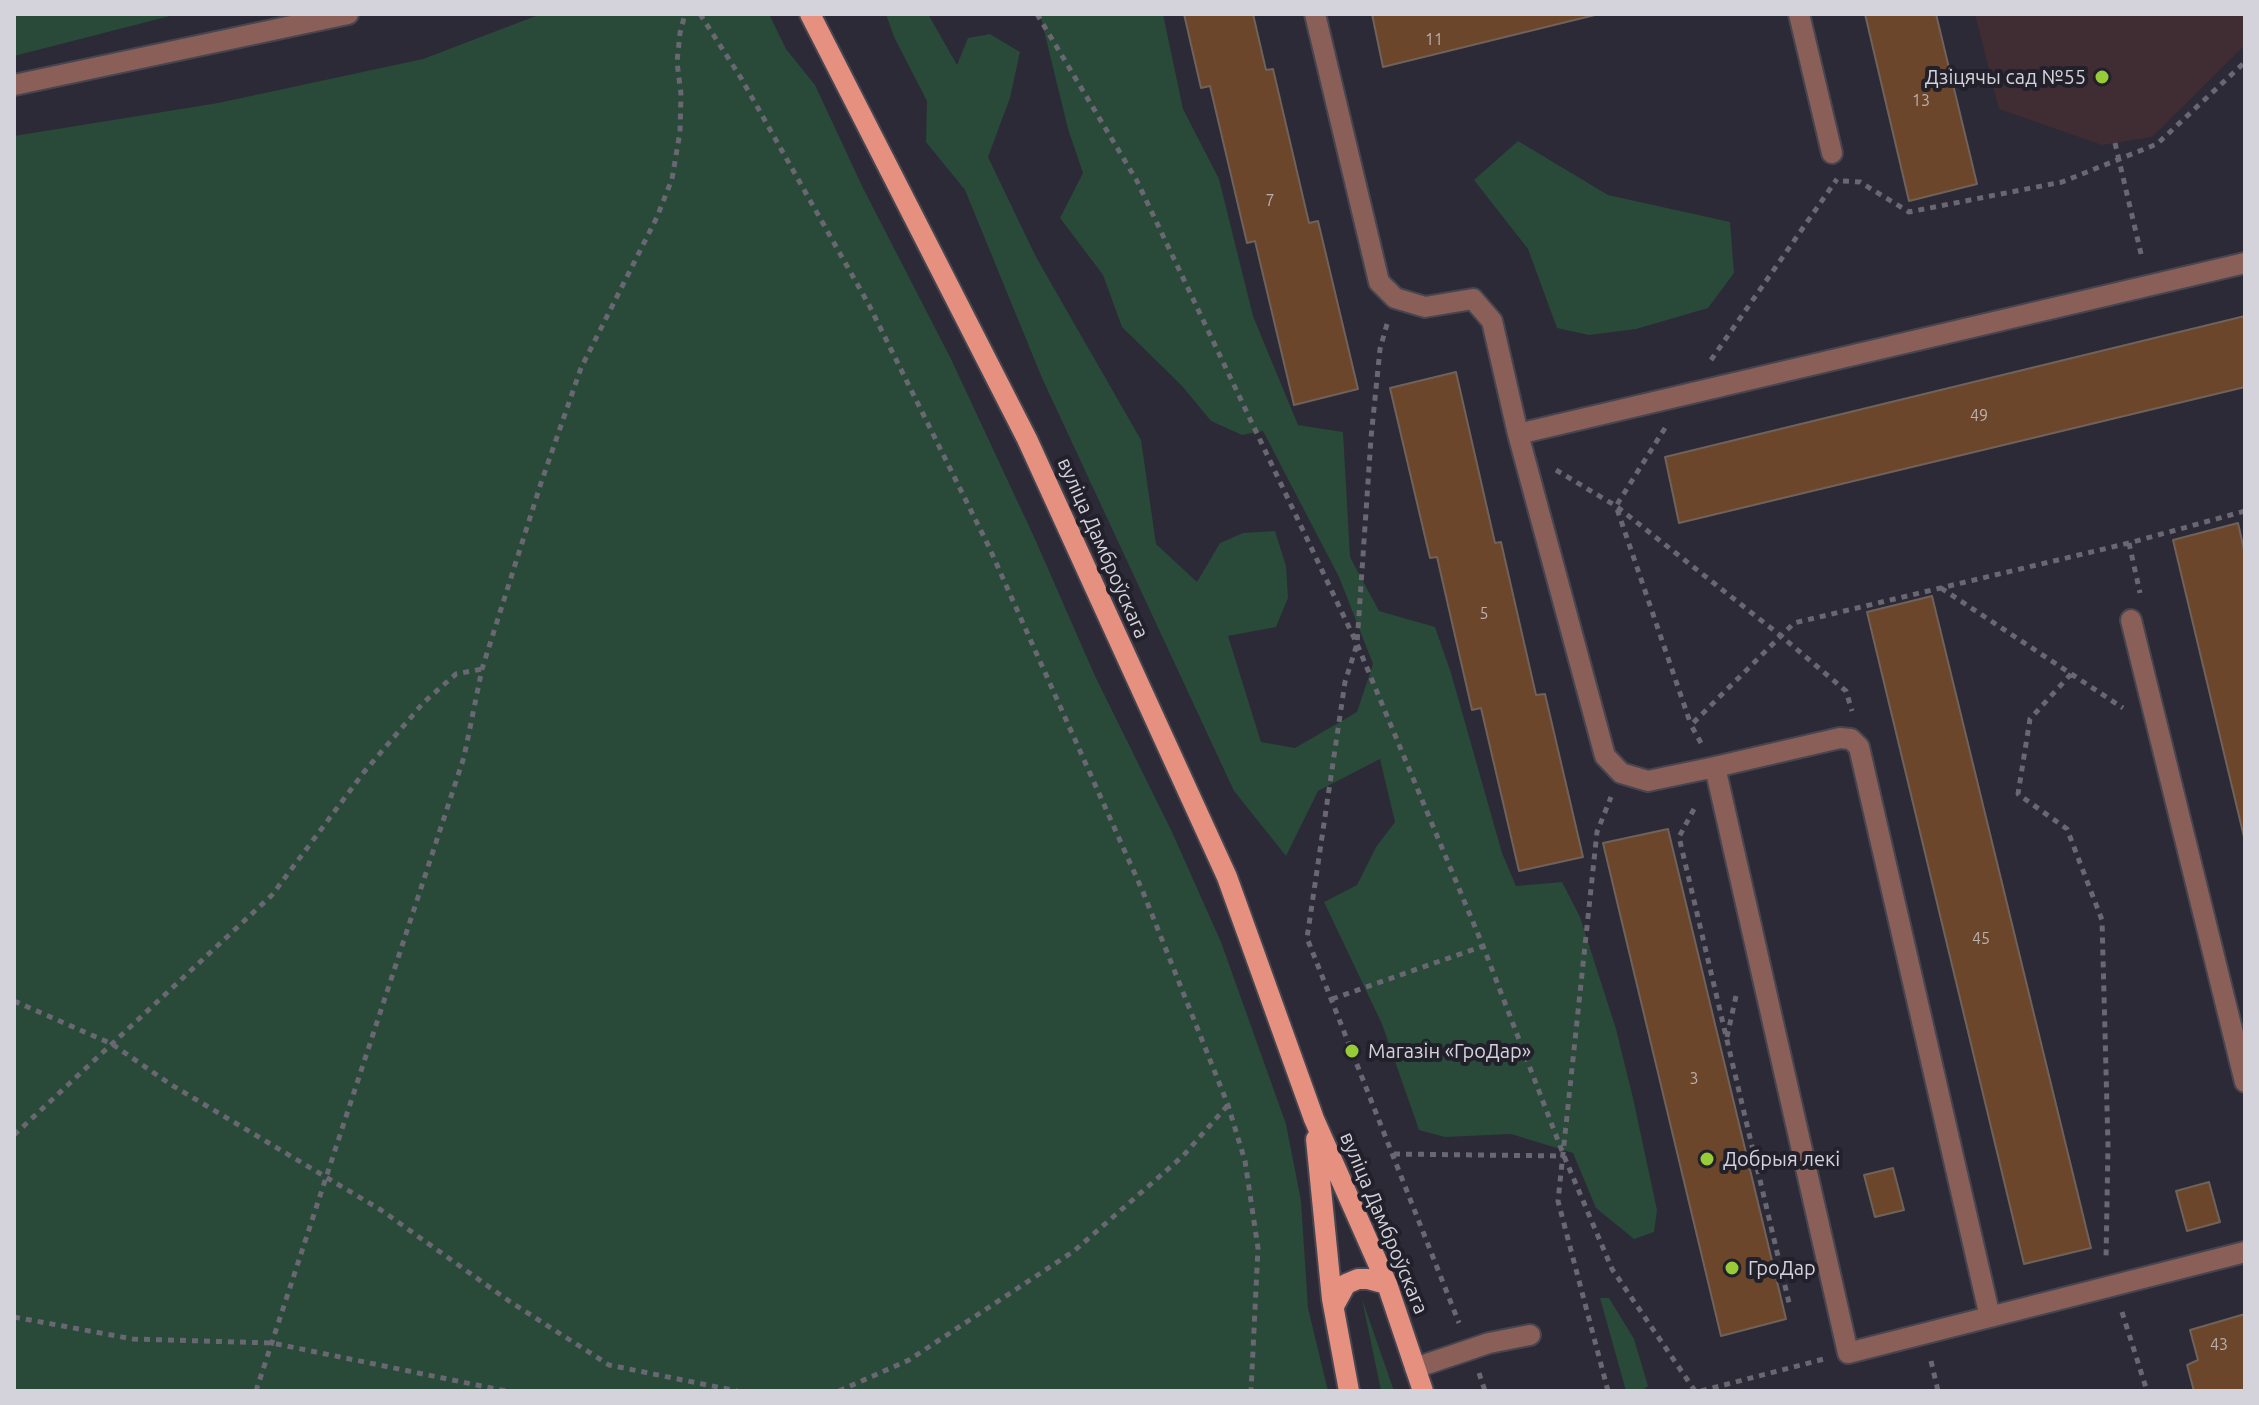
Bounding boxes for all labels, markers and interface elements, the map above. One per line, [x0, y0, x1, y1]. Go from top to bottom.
house number: 11 [1425, 30, 1443, 50]
place label: Дзіцячы сад №55 [1925, 65, 2086, 89]
marker: Дзіцячы сад №55 [2093, 68, 2111, 86]
house number: 13 [1912, 91, 1930, 111]
house number: 7 [1265, 191, 1275, 211]
house number: 49 [1970, 406, 1988, 426]
street label: вуліца Дамброўскага [1052, 454, 1154, 642]
house number: 5 [1479, 604, 1489, 624]
house number: 45 [1972, 929, 1990, 949]
place label: Магазін «ГроДар» [1368, 1039, 1531, 1063]
marker: Магазін «ГроДар» [1343, 1042, 1361, 1060]
house number: 3 [1689, 1069, 1699, 1089]
street label: вуліца Дамброўскага [1335, 1129, 1433, 1317]
place label: Добрыя лекі [1723, 1147, 1840, 1171]
marker: Добрыя лекі [1698, 1150, 1716, 1168]
place label: ГроДар [1748, 1256, 1816, 1280]
marker: ГроДар [1723, 1259, 1741, 1277]
house number: 43 [2210, 1335, 2228, 1355]

